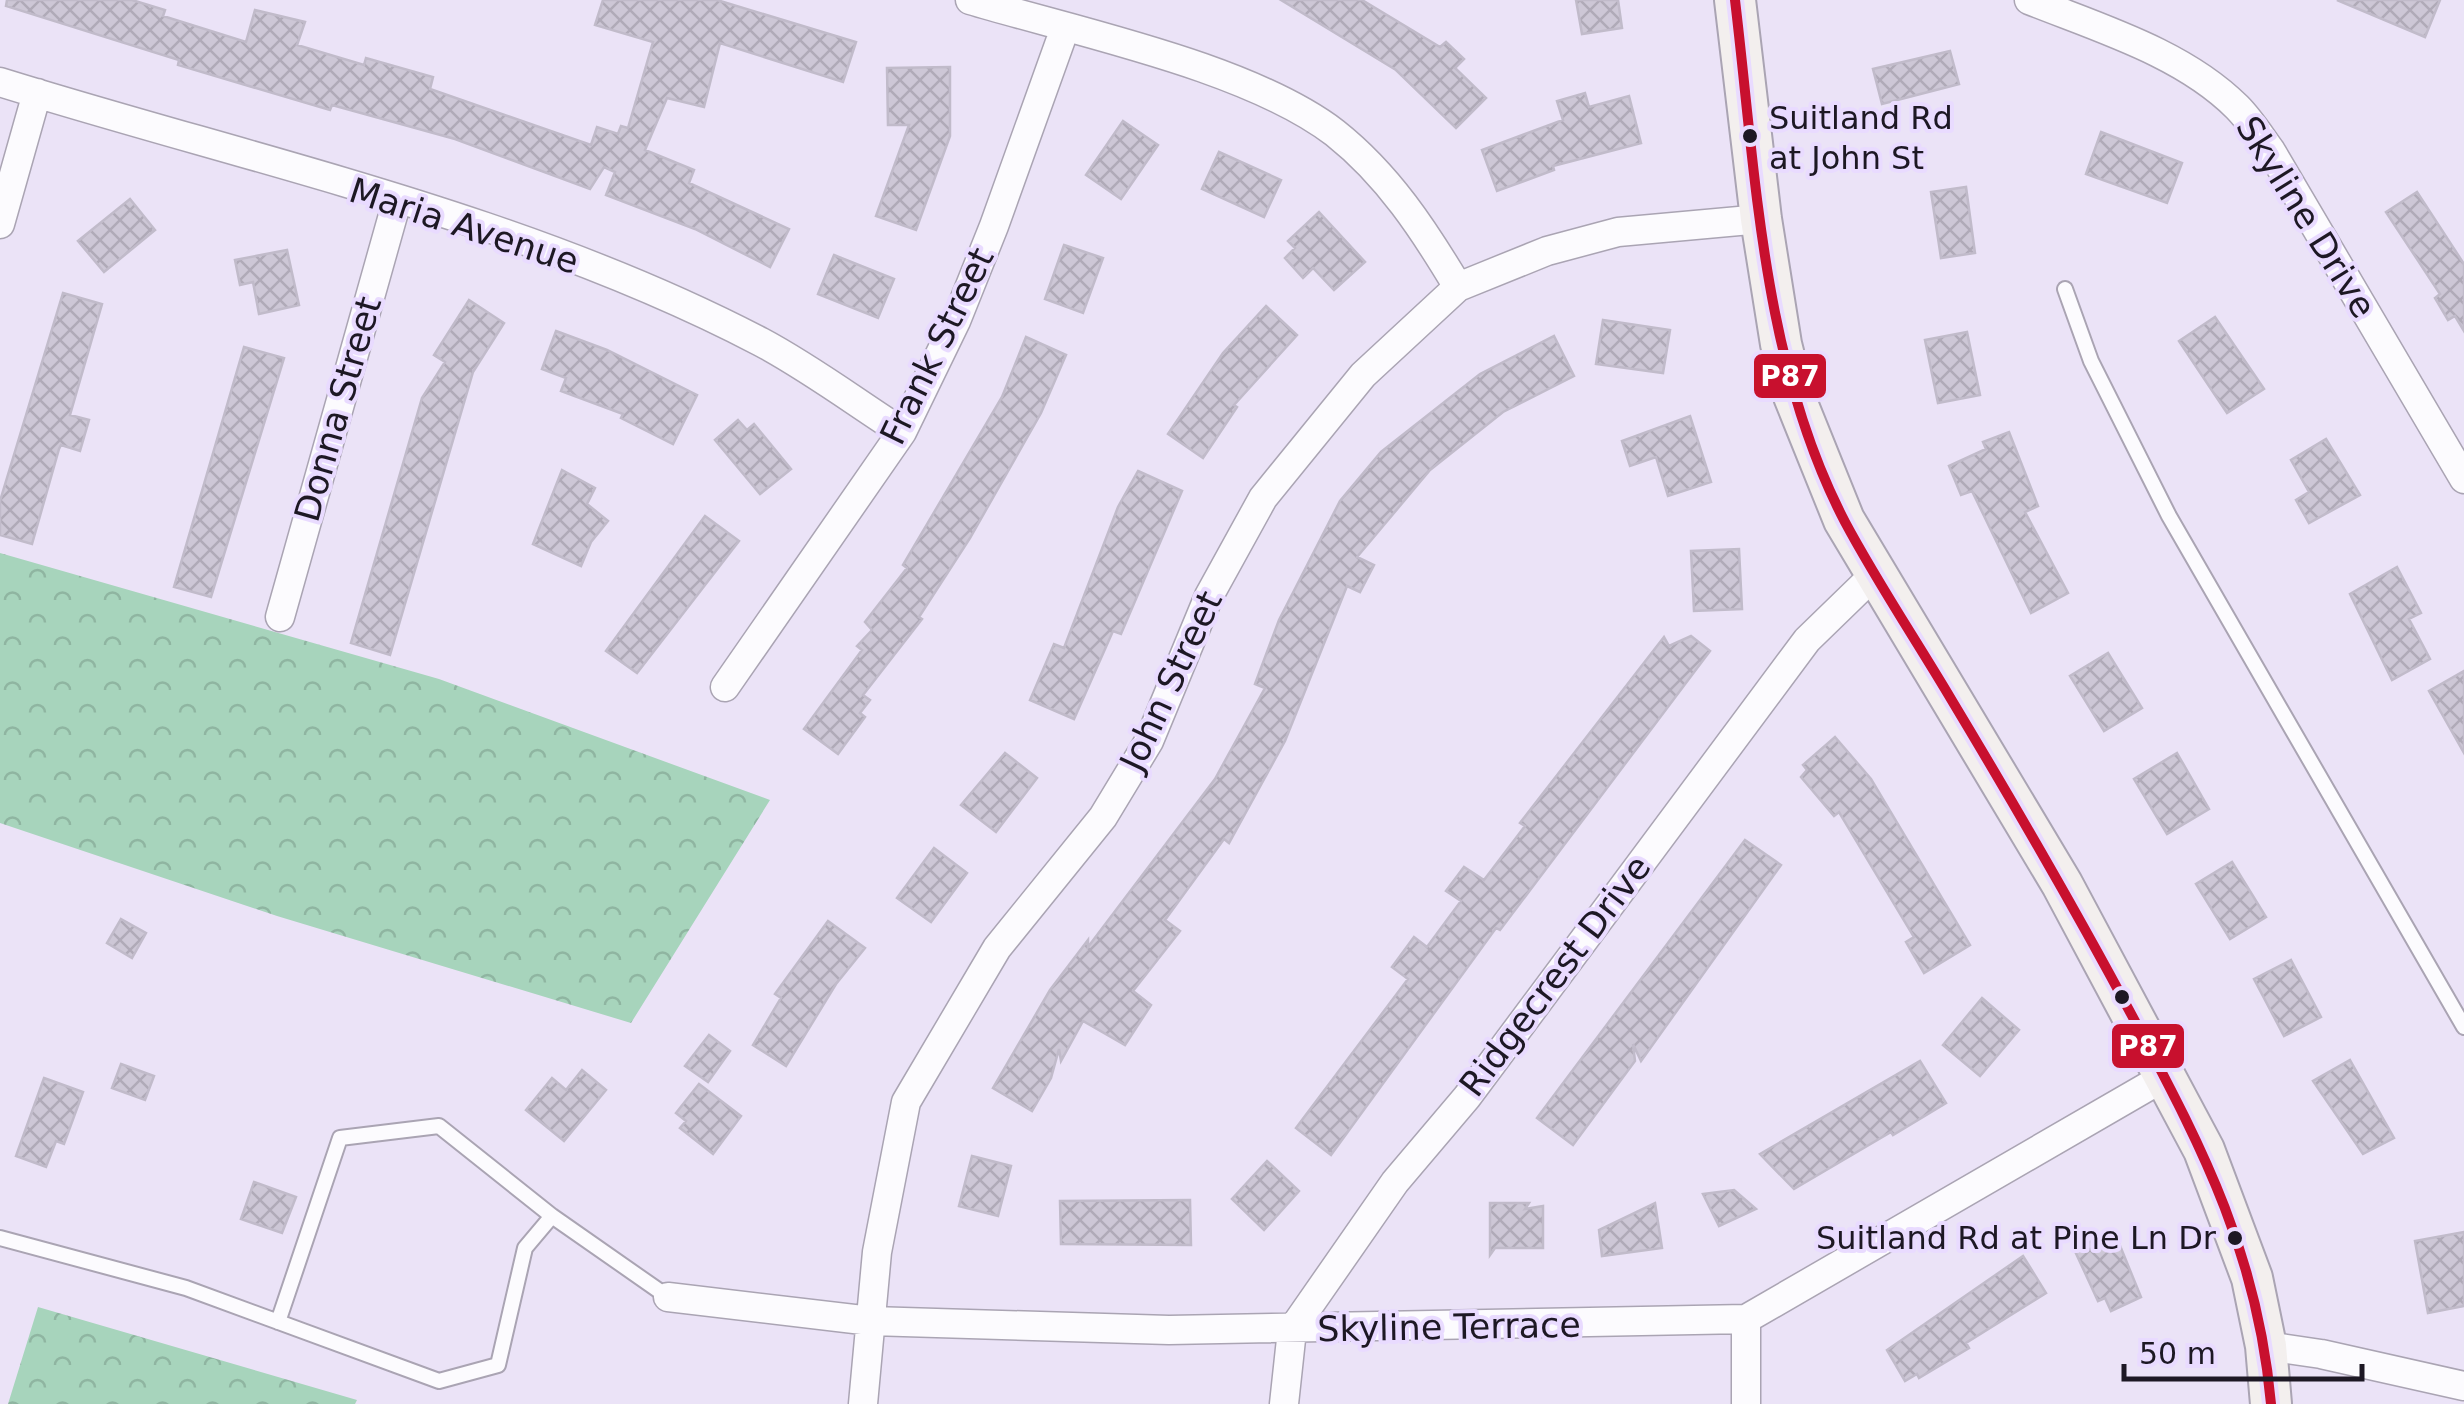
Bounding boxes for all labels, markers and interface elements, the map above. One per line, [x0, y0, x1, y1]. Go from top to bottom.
place label: Suitland Rd at John St [1769, 99, 1953, 177]
street label: Skyline Drive [2228, 109, 2384, 325]
marker: Suitland Rd at John St [1740, 126, 1760, 146]
street label: Maria Avenue [344, 170, 584, 282]
street label: Frank Street [872, 241, 1002, 451]
street label: Donna Street [287, 292, 389, 526]
line badge: P87 [1752, 352, 1828, 400]
text: P87 [1760, 360, 1820, 393]
street label: John Street [1111, 585, 1230, 779]
street label: Ridgecrest Drive [1452, 848, 1658, 1104]
unlabelled marker [2112, 987, 2132, 1007]
line badge: P87 [2110, 1022, 2186, 1070]
text: P87 [2118, 1030, 2178, 1063]
place label: Suitland Rd at Pine Ln Dr [1816, 1219, 2217, 1257]
marker: Suitland Rd at Pine Ln Dr [2225, 1228, 2245, 1248]
street label: Skyline Terrace [1317, 1305, 1581, 1349]
scale bar [2124, 1319, 2362, 1381]
text: 50 m [2139, 1336, 2216, 1371]

